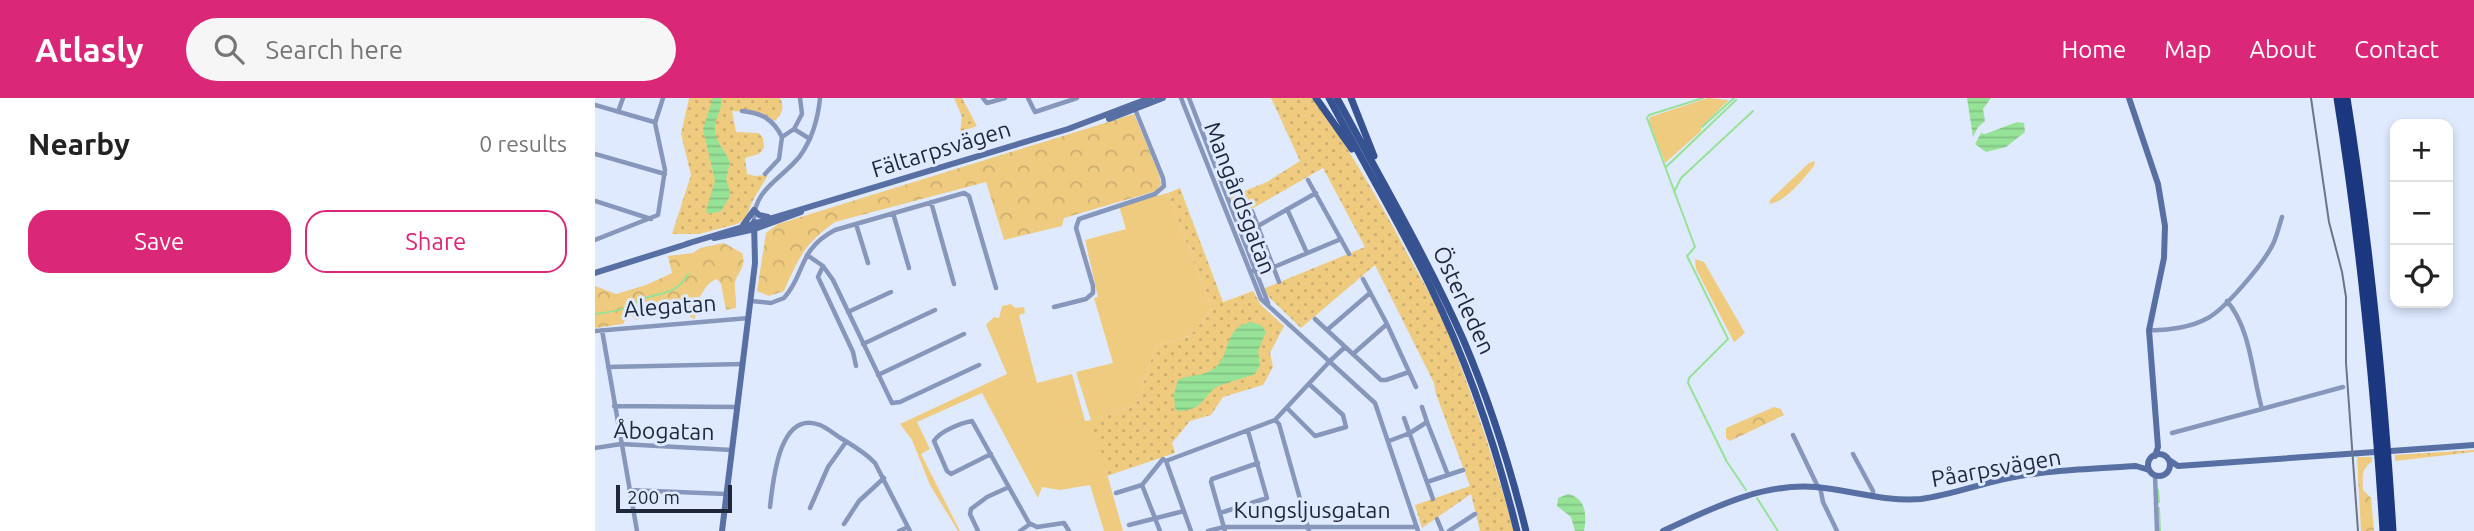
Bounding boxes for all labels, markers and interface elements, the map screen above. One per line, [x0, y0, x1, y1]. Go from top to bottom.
search box [186, 18, 676, 81]
icon: search [210, 30, 248, 68]
text: Atlasly [35, 31, 144, 68]
text: Search here [266, 35, 403, 64]
text: Home [2061, 36, 2126, 63]
text: Map [2164, 36, 2211, 63]
text: About [2249, 36, 2316, 63]
text: Contact [2354, 36, 2439, 63]
street label: Fältarpsvägen [868, 115, 1013, 182]
street label: Mangårdsgatan [1200, 118, 1281, 278]
map controls [2390, 119, 2453, 308]
button: + [2390, 119, 2453, 182]
text: Nearby [28, 127, 130, 161]
text: 0 results [479, 131, 567, 156]
button: − [2390, 182, 2453, 245]
button: Save [28, 210, 291, 273]
button: Share [305, 210, 567, 273]
street label: Österleden [1429, 242, 1500, 358]
button: locate [2390, 245, 2453, 308]
street label: Alegatan [623, 290, 717, 321]
street label: Åbogatan [613, 417, 715, 444]
street label: Påarpsvägen [1929, 444, 2063, 491]
scale bar [616, 482, 731, 514]
text: 200 m [627, 486, 680, 508]
street label: Kungsljusgatan [1233, 497, 1391, 522]

